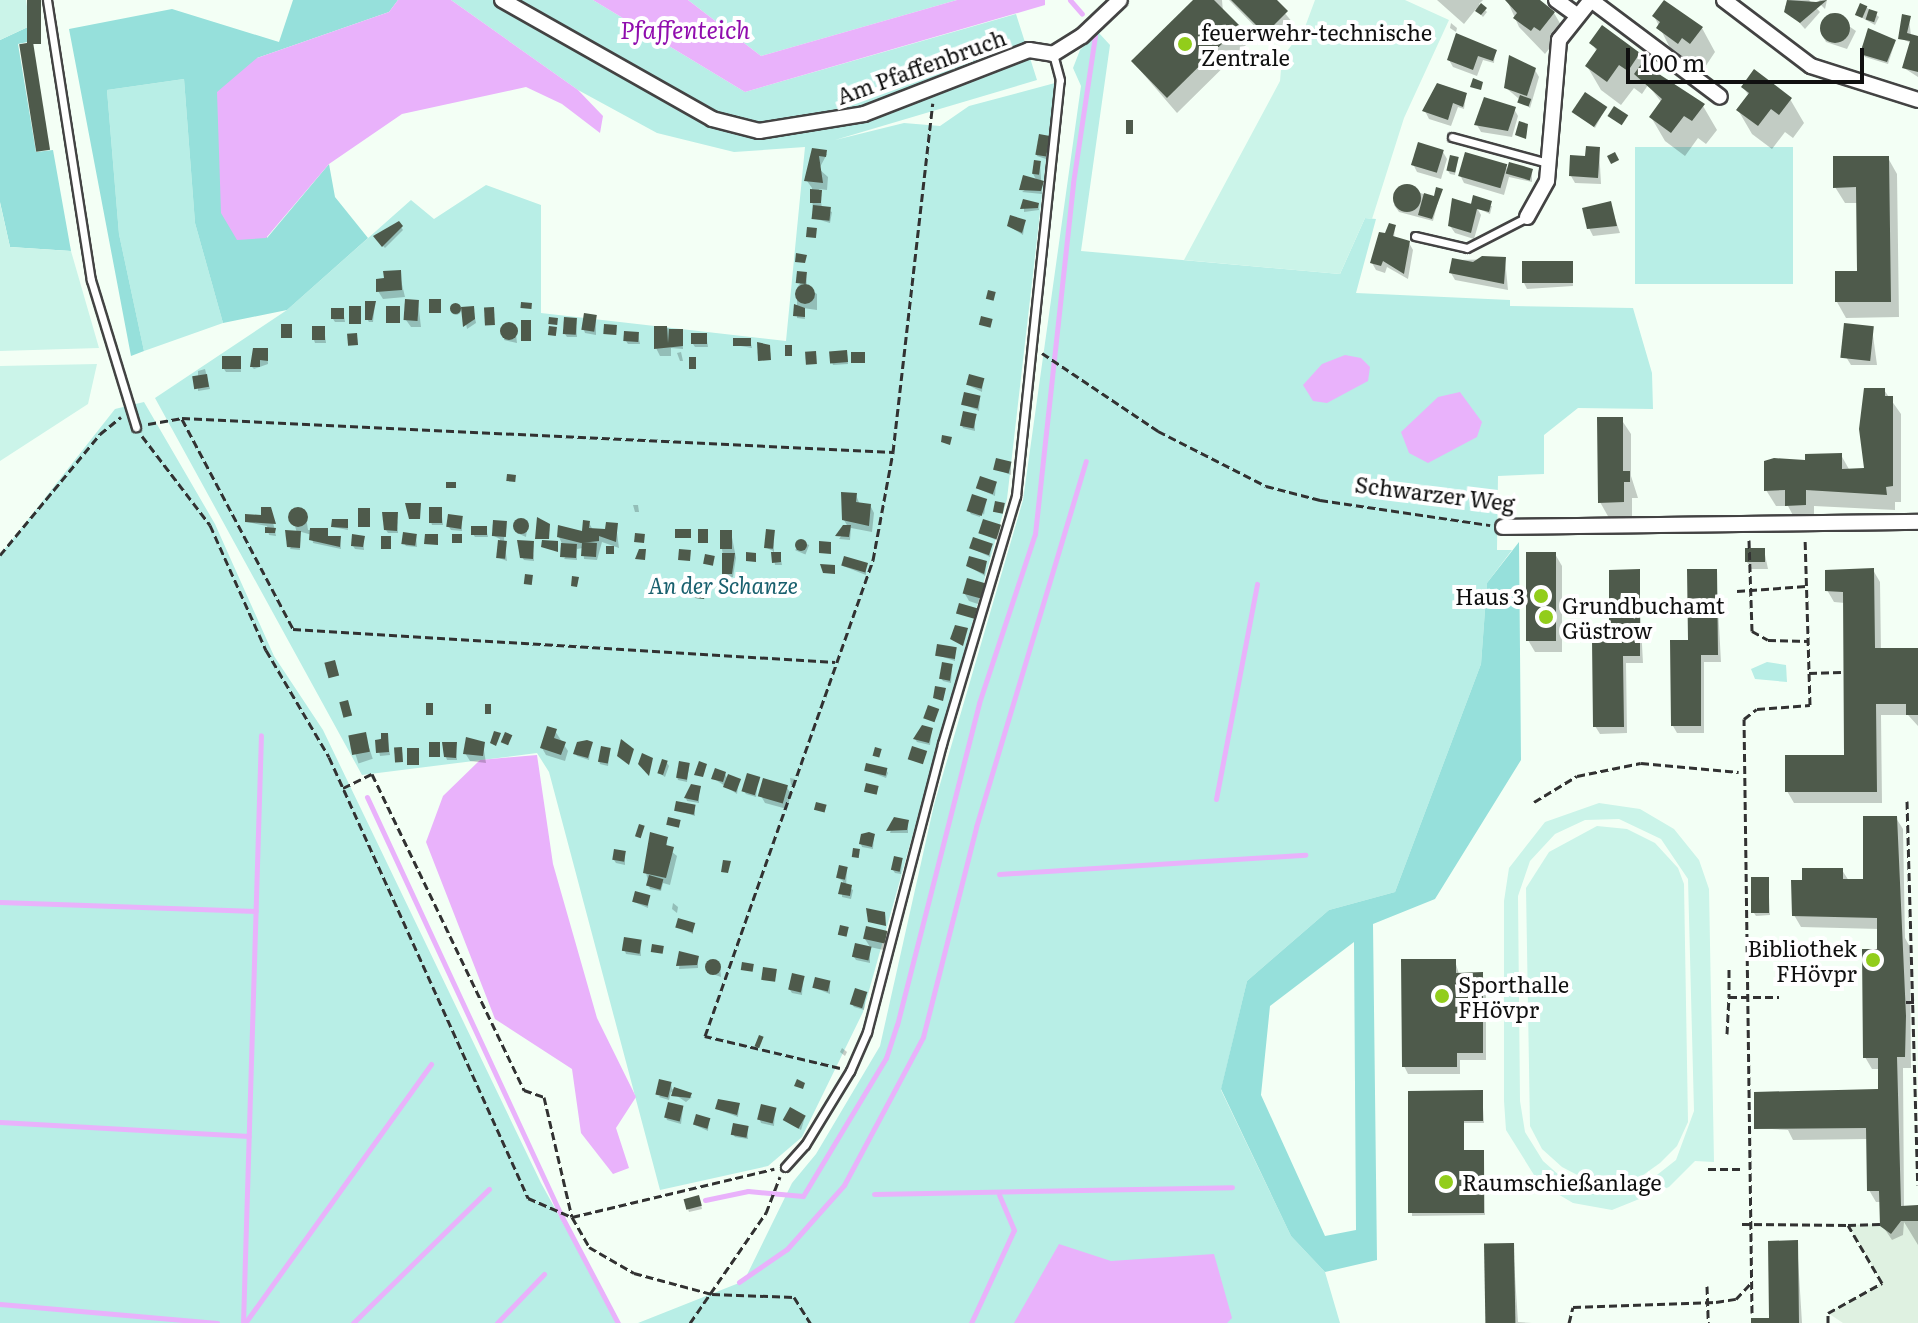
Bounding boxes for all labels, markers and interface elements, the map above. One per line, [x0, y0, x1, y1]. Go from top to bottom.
water label: Pfaffenteich [620, 15, 750, 43]
place label: feuerwehr-technische Zentrale [1201, 18, 1432, 70]
street label: Am Pfaffenbruch [833, 23, 1009, 109]
scale bar [1630, 32, 1868, 82]
marker: feuerwehr-technische Zentrale [1176, 35, 1194, 53]
text: 100 m [1640, 44, 1706, 79]
street label: Schwarzer Weg [1354, 470, 1516, 516]
park label: An der Schanze [648, 572, 798, 598]
place label: Haus 3 [1455, 583, 1525, 609]
marker: Haus 3 [1532, 587, 1550, 605]
place label: Grundbuchamt Güstrow [1562, 591, 1725, 642]
marker: Grundbuchamt Güstrow [1537, 608, 1555, 626]
place label: Bibliothek FHövpr [1748, 934, 1857, 986]
marker: Bibliothek FHövpr [1864, 951, 1882, 969]
place label: Sporthalle FHövpr [1458, 970, 1569, 1022]
marker: Sporthalle FHövpr [1433, 987, 1451, 1005]
place label: Raumschießanlage [1462, 1169, 1662, 1195]
marker: Raumschießanlage [1437, 1173, 1455, 1191]

